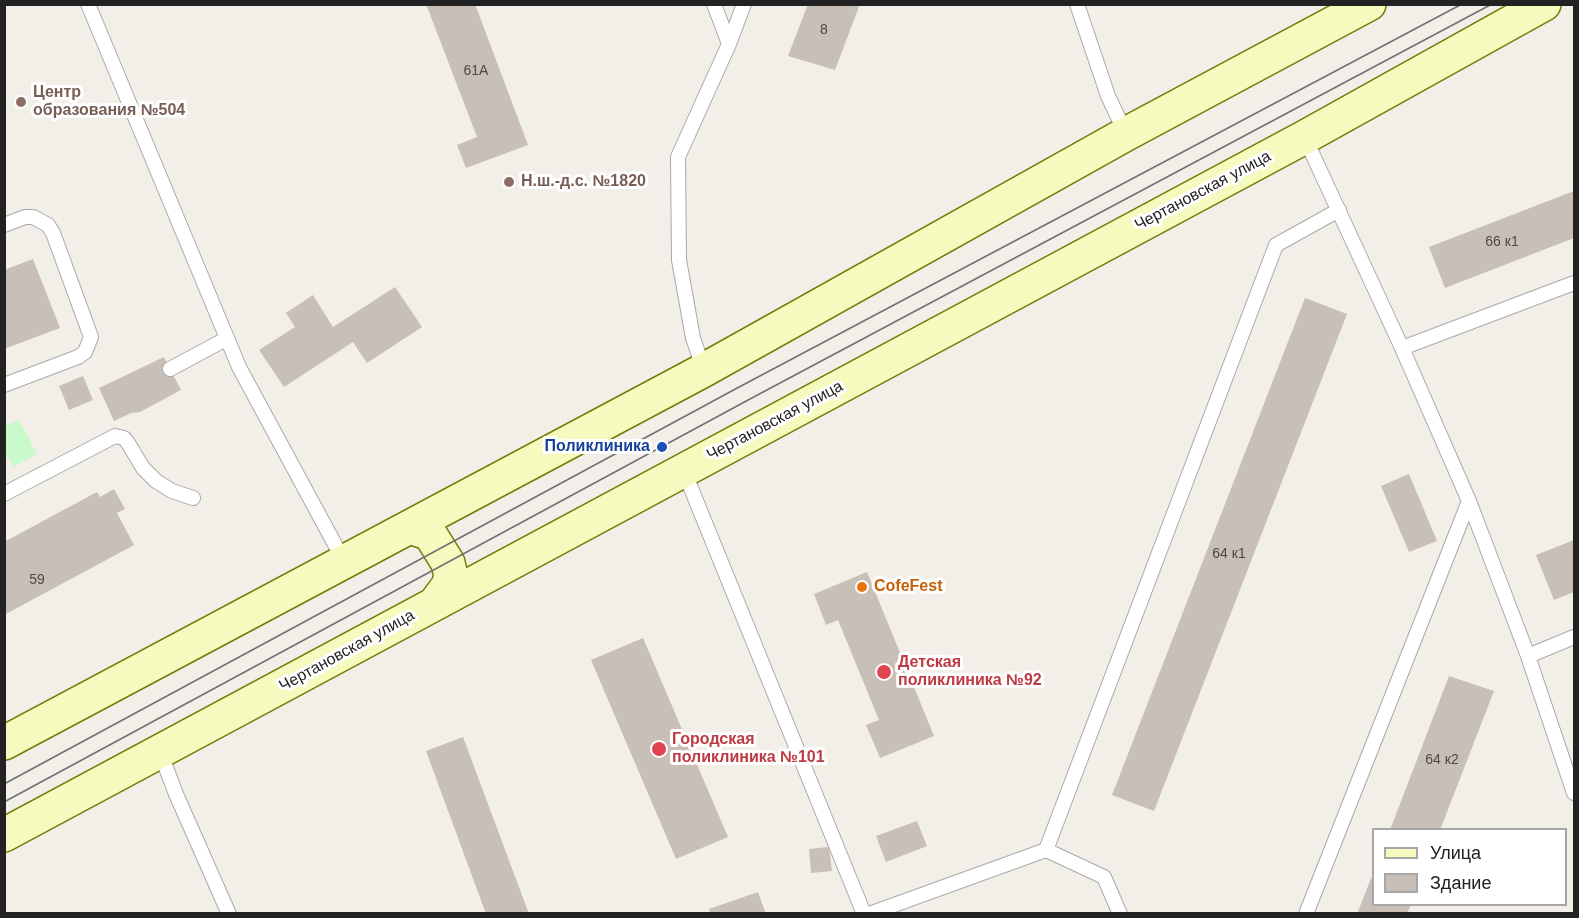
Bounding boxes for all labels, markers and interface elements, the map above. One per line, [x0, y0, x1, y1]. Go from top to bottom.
house number: 8 [820, 22, 828, 38]
house number: 61А [464, 63, 488, 79]
place label: Центр образования №504 [33, 83, 185, 121]
marker: Центр образования №504 [14, 95, 28, 109]
street label: Чертановская улица [1132, 147, 1274, 235]
place label: Н.ш.-д.с. №1820 [521, 172, 646, 192]
marker: Н.ш.-д.с. №1820 [502, 175, 516, 189]
house number: 66 к1 [1485, 234, 1519, 250]
street label: Чертановская улица [704, 377, 846, 465]
place label: Поликлиника [545, 437, 650, 457]
marker: Поликлиника [655, 440, 669, 454]
house number: 64 к1 [1212, 546, 1246, 562]
house number: 59 [29, 572, 45, 588]
place label: CofeFest [874, 577, 942, 597]
marker: CofeFest [855, 580, 869, 594]
street label: Чертановская улица [276, 606, 418, 696]
place label: Детская поликлиника №92 [898, 653, 1042, 691]
marker: Детская поликлиника №92 [875, 663, 893, 681]
place label: Городская поликлиника №101 [672, 730, 825, 768]
marker: Городская поликлиника №101 [650, 740, 668, 758]
house number: 64 к2 [1425, 752, 1459, 768]
legend [1372, 828, 1567, 906]
text: Улица [1430, 843, 1481, 863]
text: Здание [1430, 873, 1491, 893]

